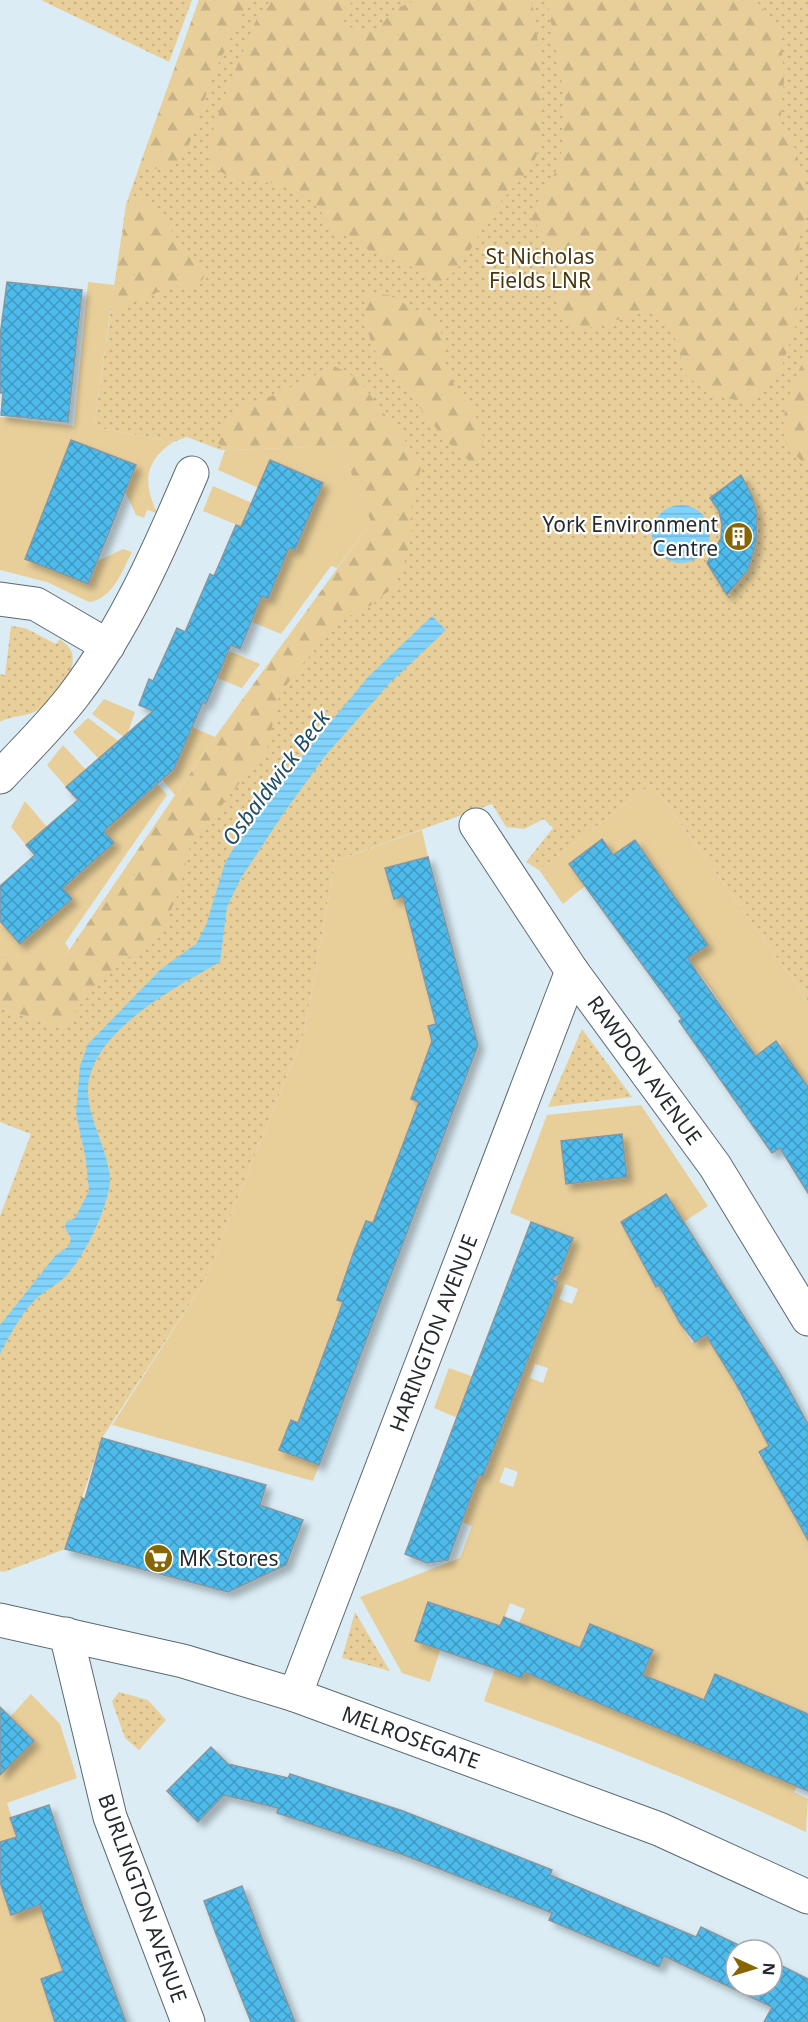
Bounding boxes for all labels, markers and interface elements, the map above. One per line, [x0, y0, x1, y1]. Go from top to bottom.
park label: St Nicholas Fields LNR [486, 242, 594, 294]
place label: York Environment Centre [542, 510, 718, 562]
building icon: York Environment Centre [723, 520, 755, 552]
water label: Osbaldwick Beck [214, 702, 336, 851]
street label: RAWDON AVENUE [581, 990, 709, 1150]
street label: HARINGTON AVENUE [382, 1230, 484, 1436]
supermarket icon: MK Stores [142, 1542, 174, 1574]
place label: MK Stores [179, 1544, 278, 1572]
street label: MELROSEGATE [338, 1699, 484, 1775]
street label: BURLINGTON AVENUE [92, 1790, 194, 2006]
north arrow [724, 1938, 784, 1998]
text: N [758, 1962, 780, 1976]

